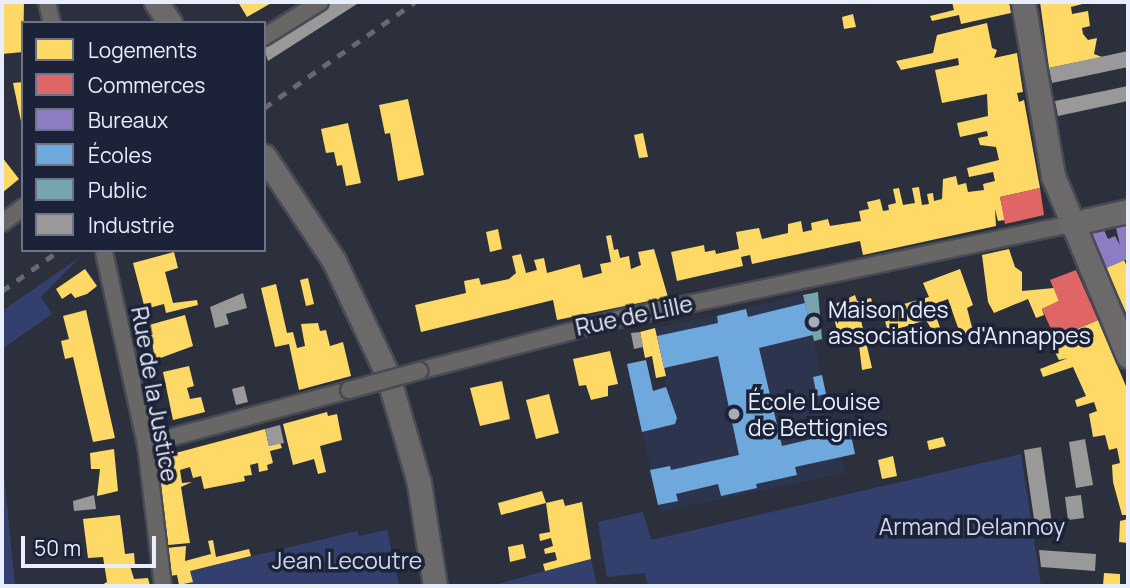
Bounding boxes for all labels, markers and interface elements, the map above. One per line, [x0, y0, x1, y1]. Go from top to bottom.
legend [21, 21, 266, 252]
text: Logements [88, 36, 197, 64]
text: Commerces [88, 71, 205, 99]
text: Bureaux [88, 106, 168, 134]
text: Écoles [88, 141, 152, 169]
text: Public [88, 176, 147, 204]
text: Industrie [88, 211, 174, 239]
street label: Rue de Lille [573, 289, 695, 341]
place label: Maison des associations d'Annappes [828, 295, 1091, 349]
street label: Rue de la Justice [126, 304, 184, 484]
marker: Maison des associations d'Annappes [806, 314, 822, 330]
place label: École Louise de Bettignies [748, 387, 888, 441]
marker: École Louise de Bettignies [726, 406, 742, 422]
park label: Armand Delannoy [879, 512, 1065, 540]
scale bar [24, 522, 159, 566]
text: 50 m [34, 534, 81, 562]
park label: Jean Lecoutre [272, 546, 422, 574]

